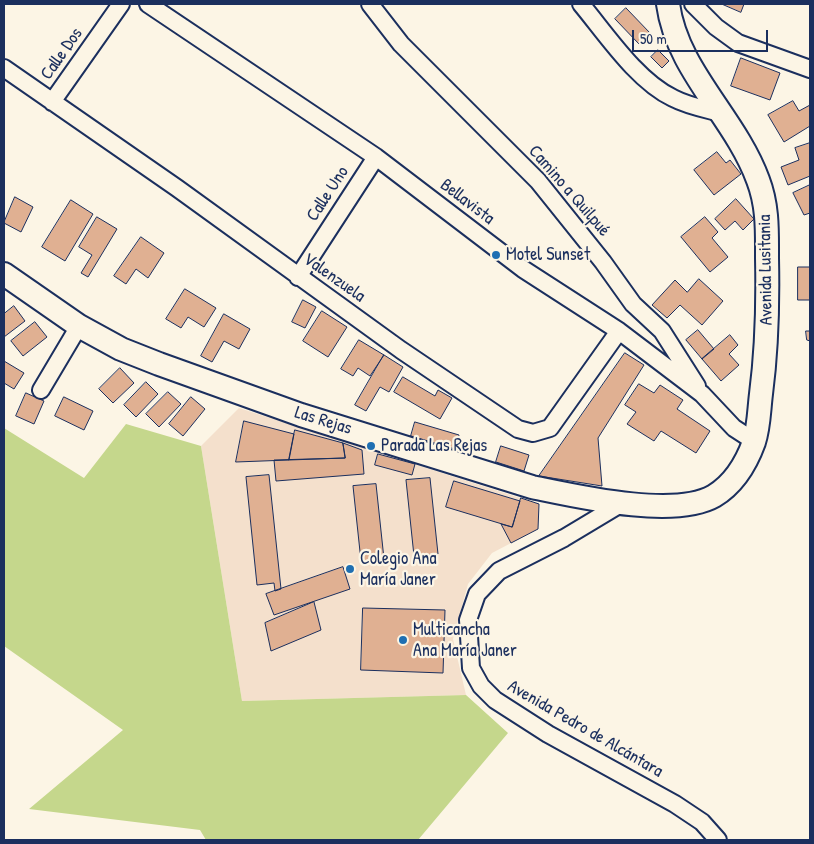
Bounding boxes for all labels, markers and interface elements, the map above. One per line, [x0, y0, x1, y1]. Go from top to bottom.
scale bar [634, 20, 770, 52]
street label: Calle Dos [36, 24, 88, 84]
text: 50 m [640, 28, 667, 49]
street label: Camino a Quilpué [524, 141, 614, 241]
street label: Calle Uno [302, 162, 354, 226]
street label: Bellavista [436, 175, 498, 229]
street label: Avenida Lusitania [754, 214, 778, 326]
place label: Motel Sunset [506, 244, 590, 266]
street label: Valenzuela [299, 249, 369, 307]
marker: Motel Sunset [490, 249, 502, 261]
street label: Las Rejas [292, 402, 354, 440]
place label: Parada Las Rejas [381, 435, 487, 457]
marker: Parada Las Rejas [365, 440, 377, 452]
place label: Colegio Ana María Janer [360, 548, 436, 590]
marker: Colegio Ana María Janer [344, 563, 356, 575]
place label: Multicancha Ana María Janer [413, 619, 517, 662]
marker: Multicancha Ana María Janer [397, 634, 409, 646]
street label: Avenida Pedro de Alcántara [503, 676, 667, 782]

